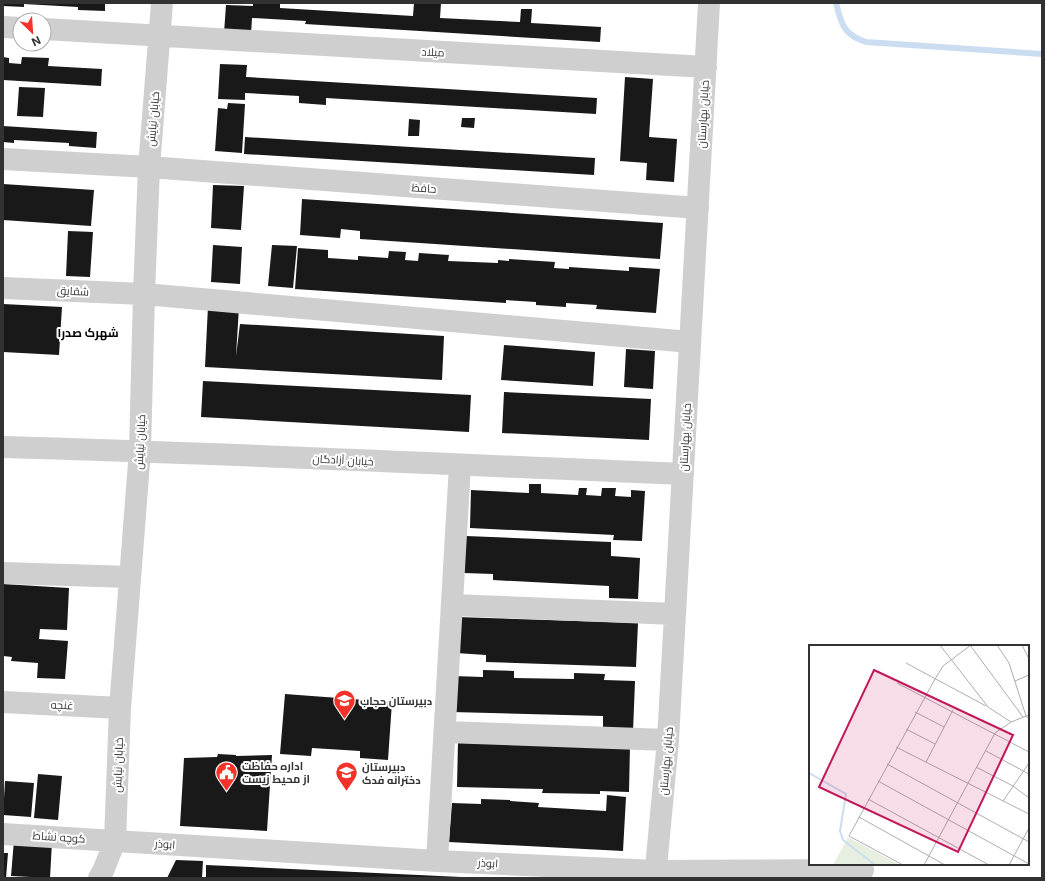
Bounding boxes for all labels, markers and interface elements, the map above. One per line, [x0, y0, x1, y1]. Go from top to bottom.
north arrow [12, 12, 52, 52]
text: N [29, 33, 43, 49]
street label: میلاد [421, 44, 445, 60]
street label: خیابان بهارستان [694, 79, 712, 149]
street label: خیابان نیایش [144, 91, 162, 147]
street label: حافظ [411, 180, 437, 196]
street label: شقایق [57, 283, 89, 299]
district label: شهرک صدرا [57, 325, 119, 341]
street label: خیابان بهارستان [676, 402, 694, 472]
street label: خیابان نیایش [132, 414, 148, 470]
street label: خیابان آزادگان [312, 451, 374, 469]
inset map [809, 645, 1029, 865]
school or university icon: دبیرستان حجاب [331, 688, 357, 721]
place label: دبیرستان حجاب [360, 694, 432, 708]
street label: غنچه [50, 697, 74, 713]
street label: خیابان بهارستان [656, 726, 676, 796]
street label: خیابان نیایش [110, 737, 126, 793]
public building icon: اداره حفاظت از محیط زیست [213, 759, 239, 792]
place label: اداره حفاظت از محیط زیست [242, 759, 310, 786]
school or university icon: دبیرستان دخترانه فدک [334, 760, 360, 793]
place label: دبیرستان دخترانه فدک [362, 760, 421, 787]
street label: کوچه نشاط [32, 828, 86, 846]
street label: ابوذر [153, 836, 176, 852]
street label: ابوذر [476, 855, 499, 871]

